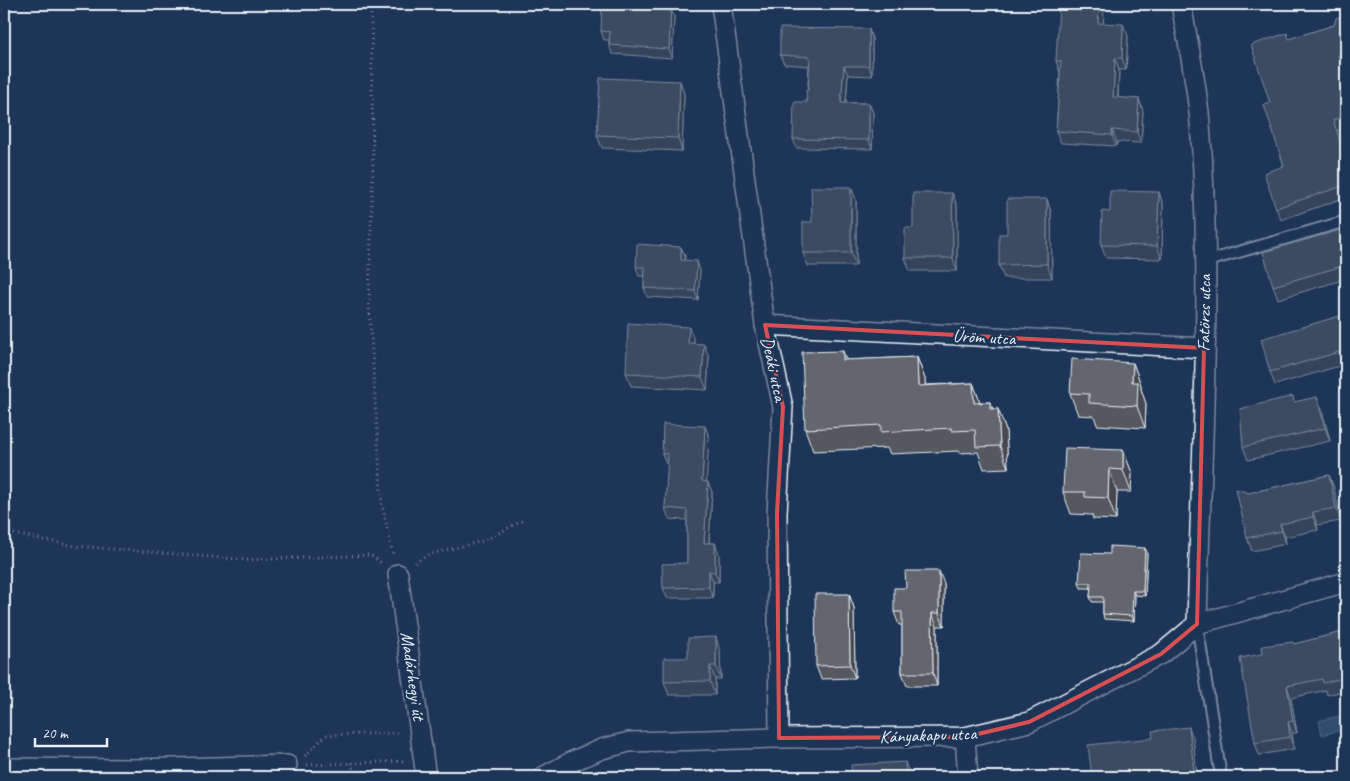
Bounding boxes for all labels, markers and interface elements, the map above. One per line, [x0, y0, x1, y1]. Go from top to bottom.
street label: Fatörzs utca [1192, 273, 1216, 351]
street label: Üröm utca [952, 324, 1018, 350]
street label: Deáki utca [756, 335, 792, 405]
street label: Madárhegyi út [396, 630, 430, 724]
scale bar [35, 716, 108, 748]
street label: Kányakapu utca [879, 722, 979, 748]
text: 20 m [42, 724, 69, 743]

